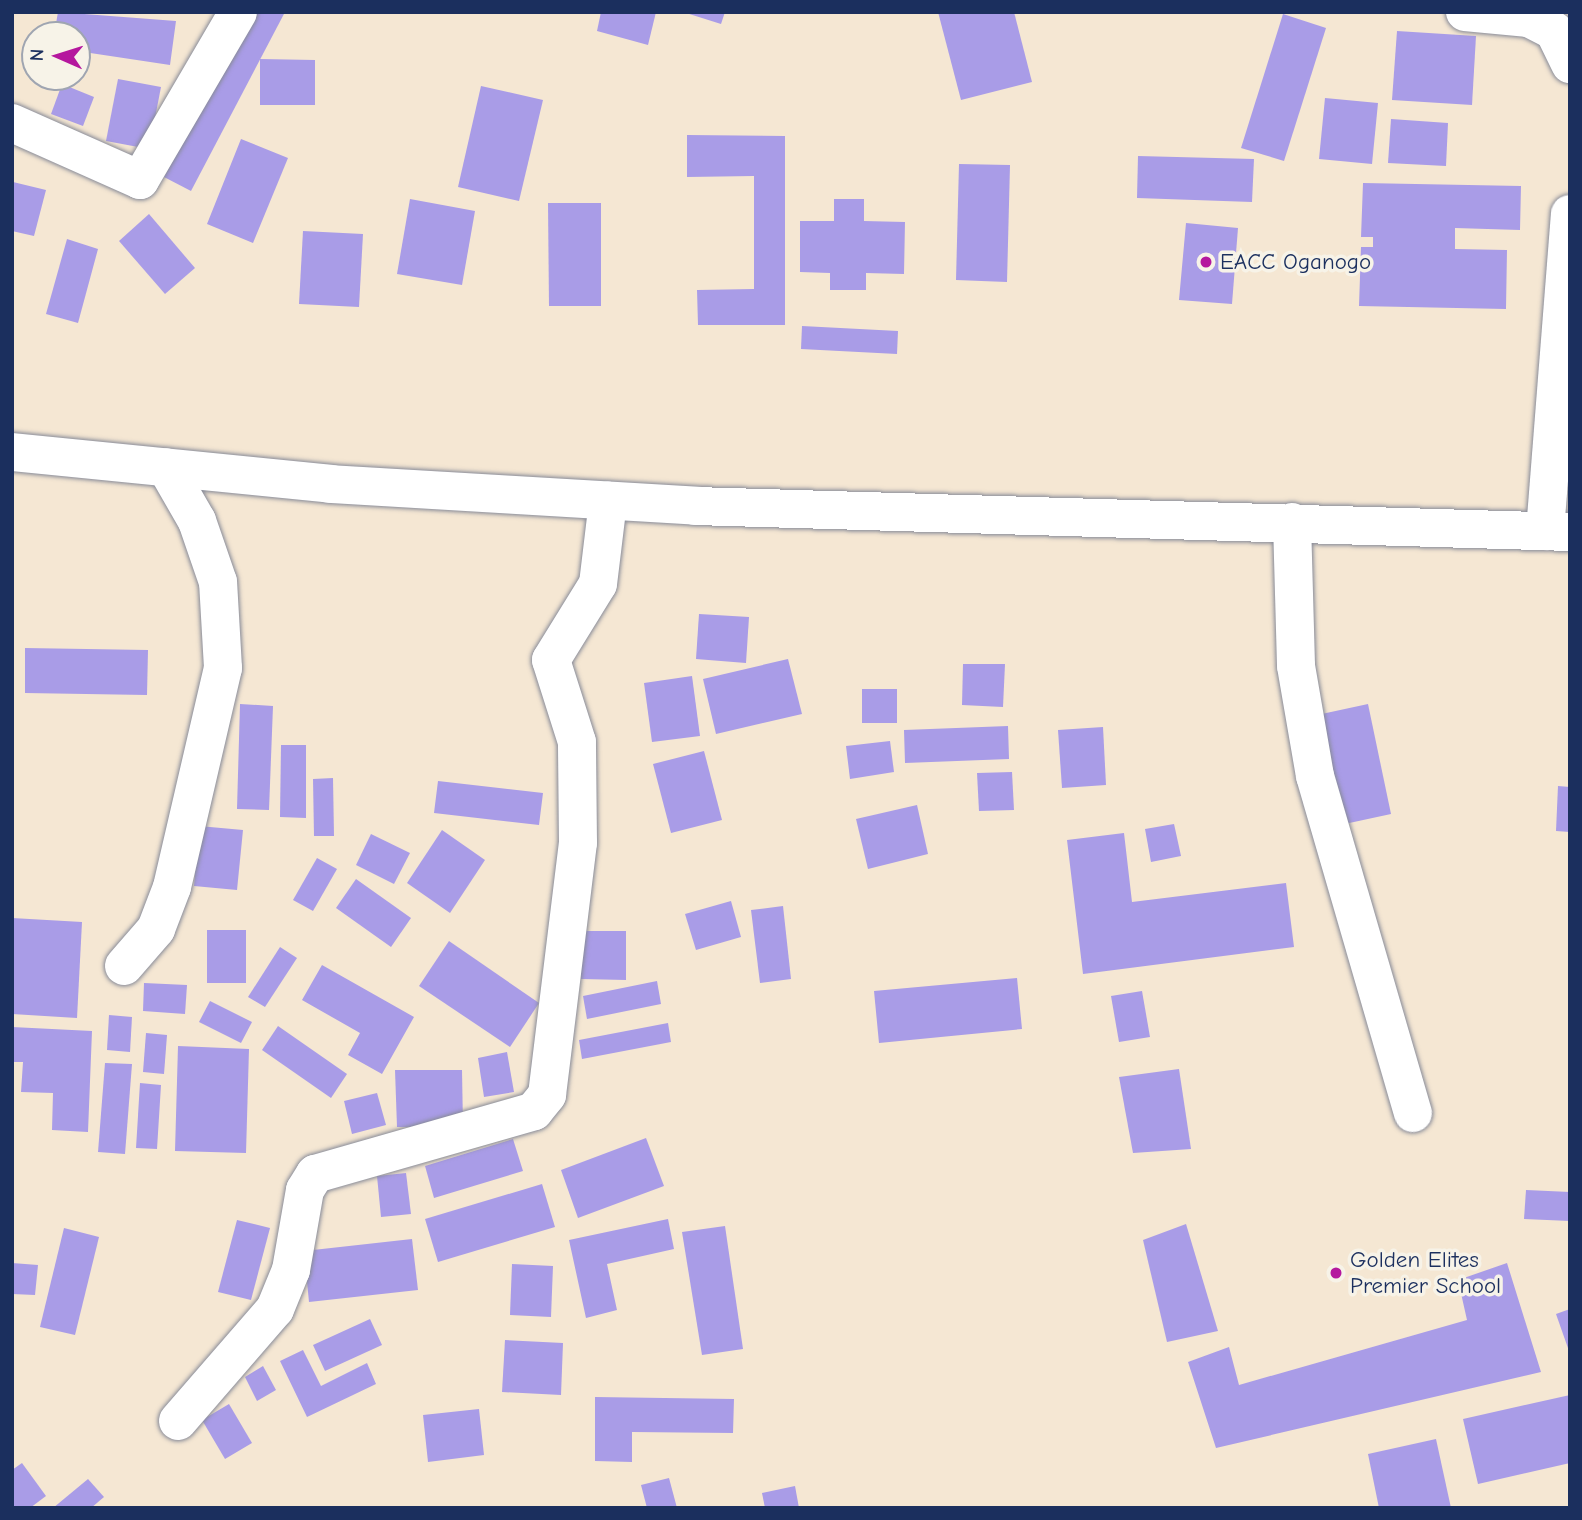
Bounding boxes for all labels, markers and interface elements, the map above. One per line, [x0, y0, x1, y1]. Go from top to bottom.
north arrow [21, 21, 91, 91]
text: N [26, 48, 48, 62]
place label: EACC Oganogo [1220, 248, 1371, 276]
marker: EACC Oganogo [1198, 254, 1214, 270]
place label: Golden Elites Premier School [1350, 1246, 1501, 1300]
marker: Golden Elites Premier School [1328, 1265, 1344, 1281]

